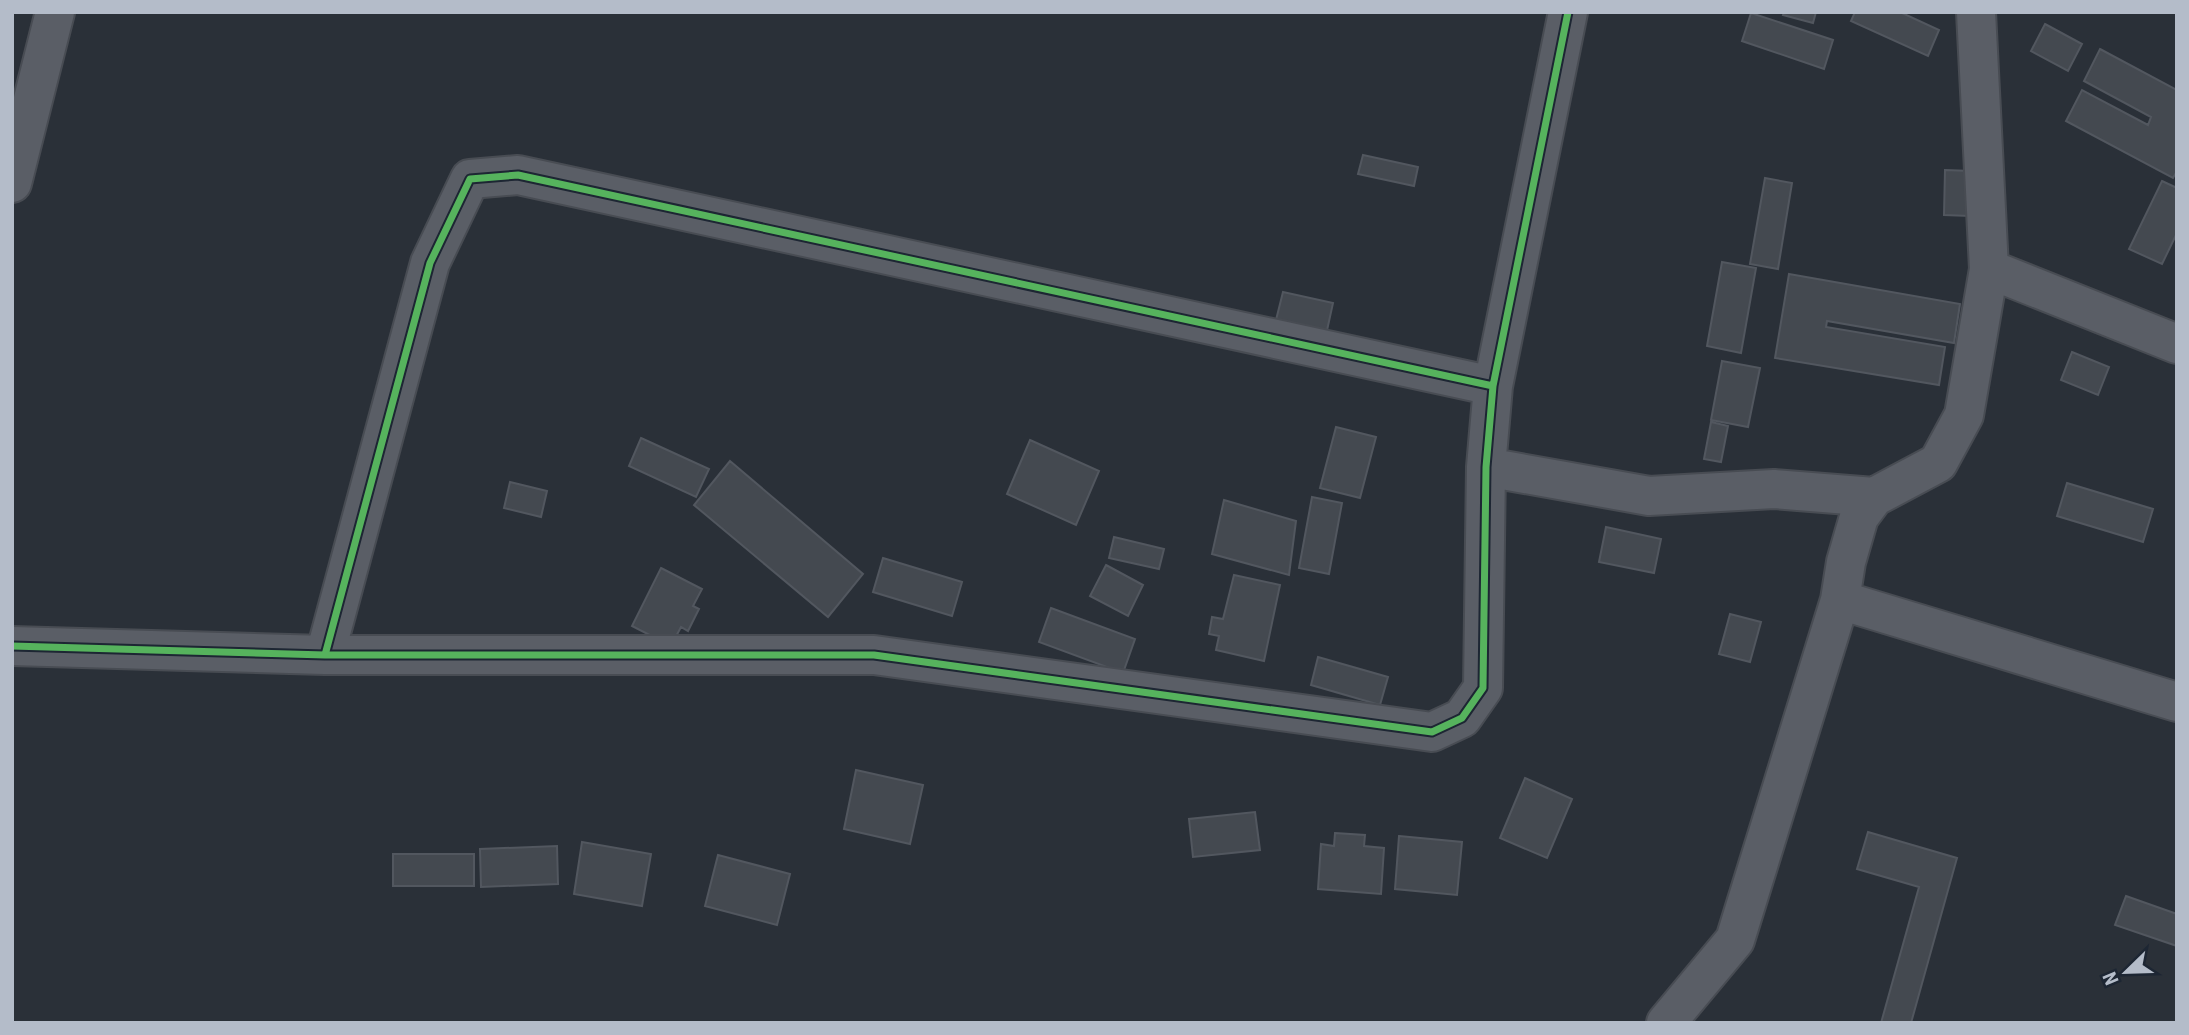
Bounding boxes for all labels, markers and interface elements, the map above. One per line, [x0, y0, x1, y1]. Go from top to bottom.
north arrow [2091, 937, 2161, 1007]
text: N [2098, 969, 2124, 988]

